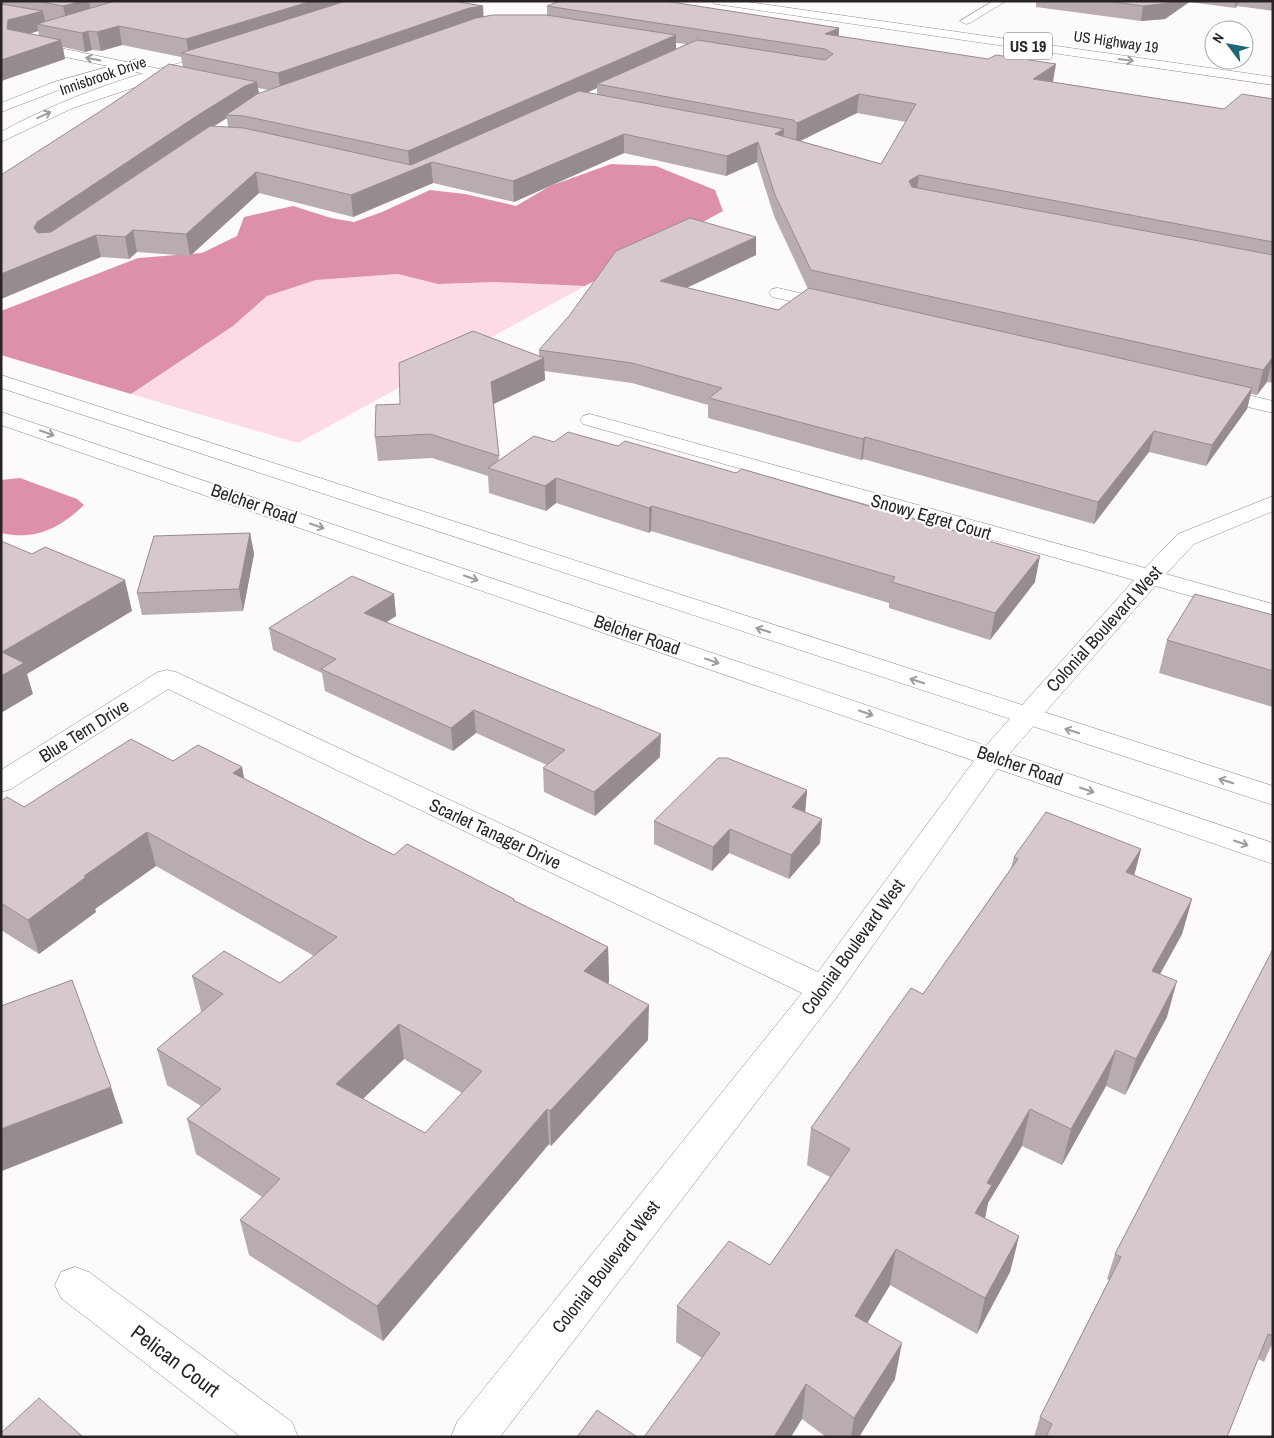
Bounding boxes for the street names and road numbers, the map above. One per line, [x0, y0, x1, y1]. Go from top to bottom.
street label: US Highway 19 [1072, 25, 1160, 58]
road number: US 19 [1004, 32, 1052, 59]
street label: Innisbrook Drive [57, 51, 149, 100]
street label: Belcher Road [208, 477, 301, 530]
street label: Snowy Egret Court [868, 487, 994, 546]
street label: Colonial Boulevard West [1040, 560, 1167, 697]
street label: Belcher Road [591, 608, 684, 661]
street label: Blue Tern Drive [34, 693, 133, 768]
street label: Belcher Road [974, 739, 1067, 792]
street label: Scarlet Tanager Drive [425, 792, 565, 875]
street label: Colonial Boulevard West [795, 874, 910, 1020]
street label: Colonial Boulevard West [546, 1195, 665, 1338]
street label: Pelican Court [125, 1318, 226, 1404]

